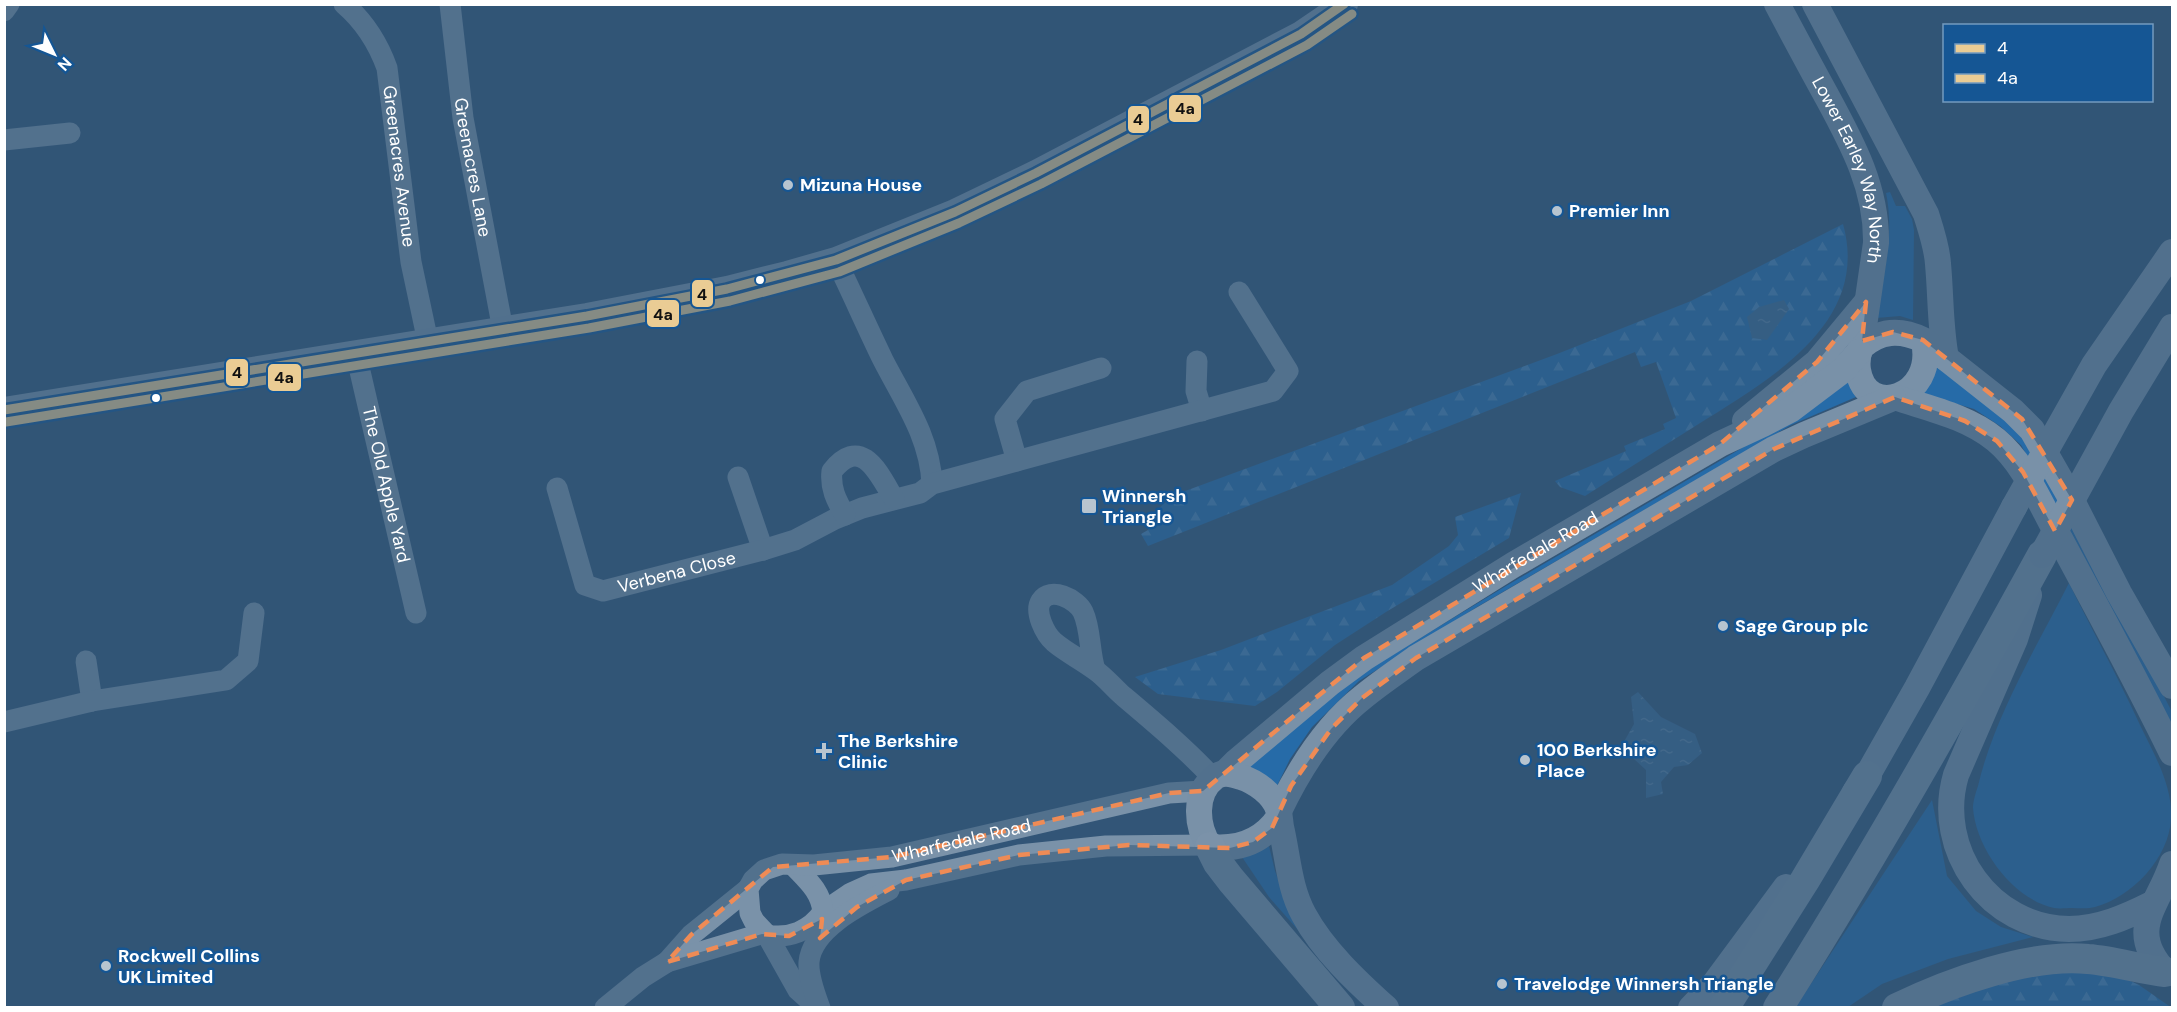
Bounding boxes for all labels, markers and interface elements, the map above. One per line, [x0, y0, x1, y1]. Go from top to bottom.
north arrow [24, 24, 84, 84]
legend [1943, 24, 2153, 102]
text: 4 [1997, 36, 2008, 60]
text: N [53, 52, 76, 75]
text: 4a [1997, 66, 2018, 90]
street label: Lower Earley Way North [1806, 72, 1888, 265]
street label: Greenacres Avenue [377, 84, 421, 248]
line badge: 4a [1168, 94, 1202, 123]
street label: Greenacres Lane [449, 96, 497, 239]
text: 4a [1175, 98, 1195, 119]
line badge: 4 [1127, 105, 1150, 134]
text: 4 [1133, 109, 1143, 130]
place label: Mizuna House [800, 173, 922, 197]
marker: Mizuna House [781, 178, 795, 192]
place label: Premier Inn [1569, 199, 1670, 223]
marker: Premier Inn [1550, 204, 1564, 218]
unlabelled marker [754, 274, 766, 286]
line badge: 4 [691, 279, 714, 308]
text: 4 [697, 284, 707, 305]
line badge: 4a [646, 299, 680, 328]
text: 4a [653, 304, 673, 325]
line badge: 4 [225, 358, 249, 387]
text: 4 [232, 362, 242, 383]
line badge: 4a [267, 363, 302, 392]
text: 4a [274, 367, 294, 388]
unlabelled marker [150, 392, 162, 404]
street label: The Old Apple Yard [357, 404, 416, 565]
place label: Winnersh Triangle [1102, 484, 1186, 529]
marker: Winnersh Triangle [1080, 497, 1098, 515]
street label: Wharfedale Road [1468, 506, 1603, 599]
street label: Verbena Close [615, 545, 738, 599]
place label: Sage Group plc [1735, 614, 1869, 638]
marker: Sage Group plc [1716, 619, 1730, 633]
place label: The Berkshire Clinic [838, 729, 958, 774]
place label: 100 Berkshire Place [1537, 738, 1657, 783]
marker: The Berkshire Clinic [815, 742, 833, 760]
marker: 100 Berkshire Place [1518, 753, 1532, 767]
street label: Wharfedale Road [889, 813, 1033, 869]
place label: Rockwell Collins UK Limited [118, 944, 260, 989]
marker: Rockwell Collins UK Limited [99, 959, 113, 973]
place label: Travelodge Winnersh Triangle [1514, 972, 1774, 996]
marker: Travelodge Winnersh Triangle [1495, 977, 1509, 991]

